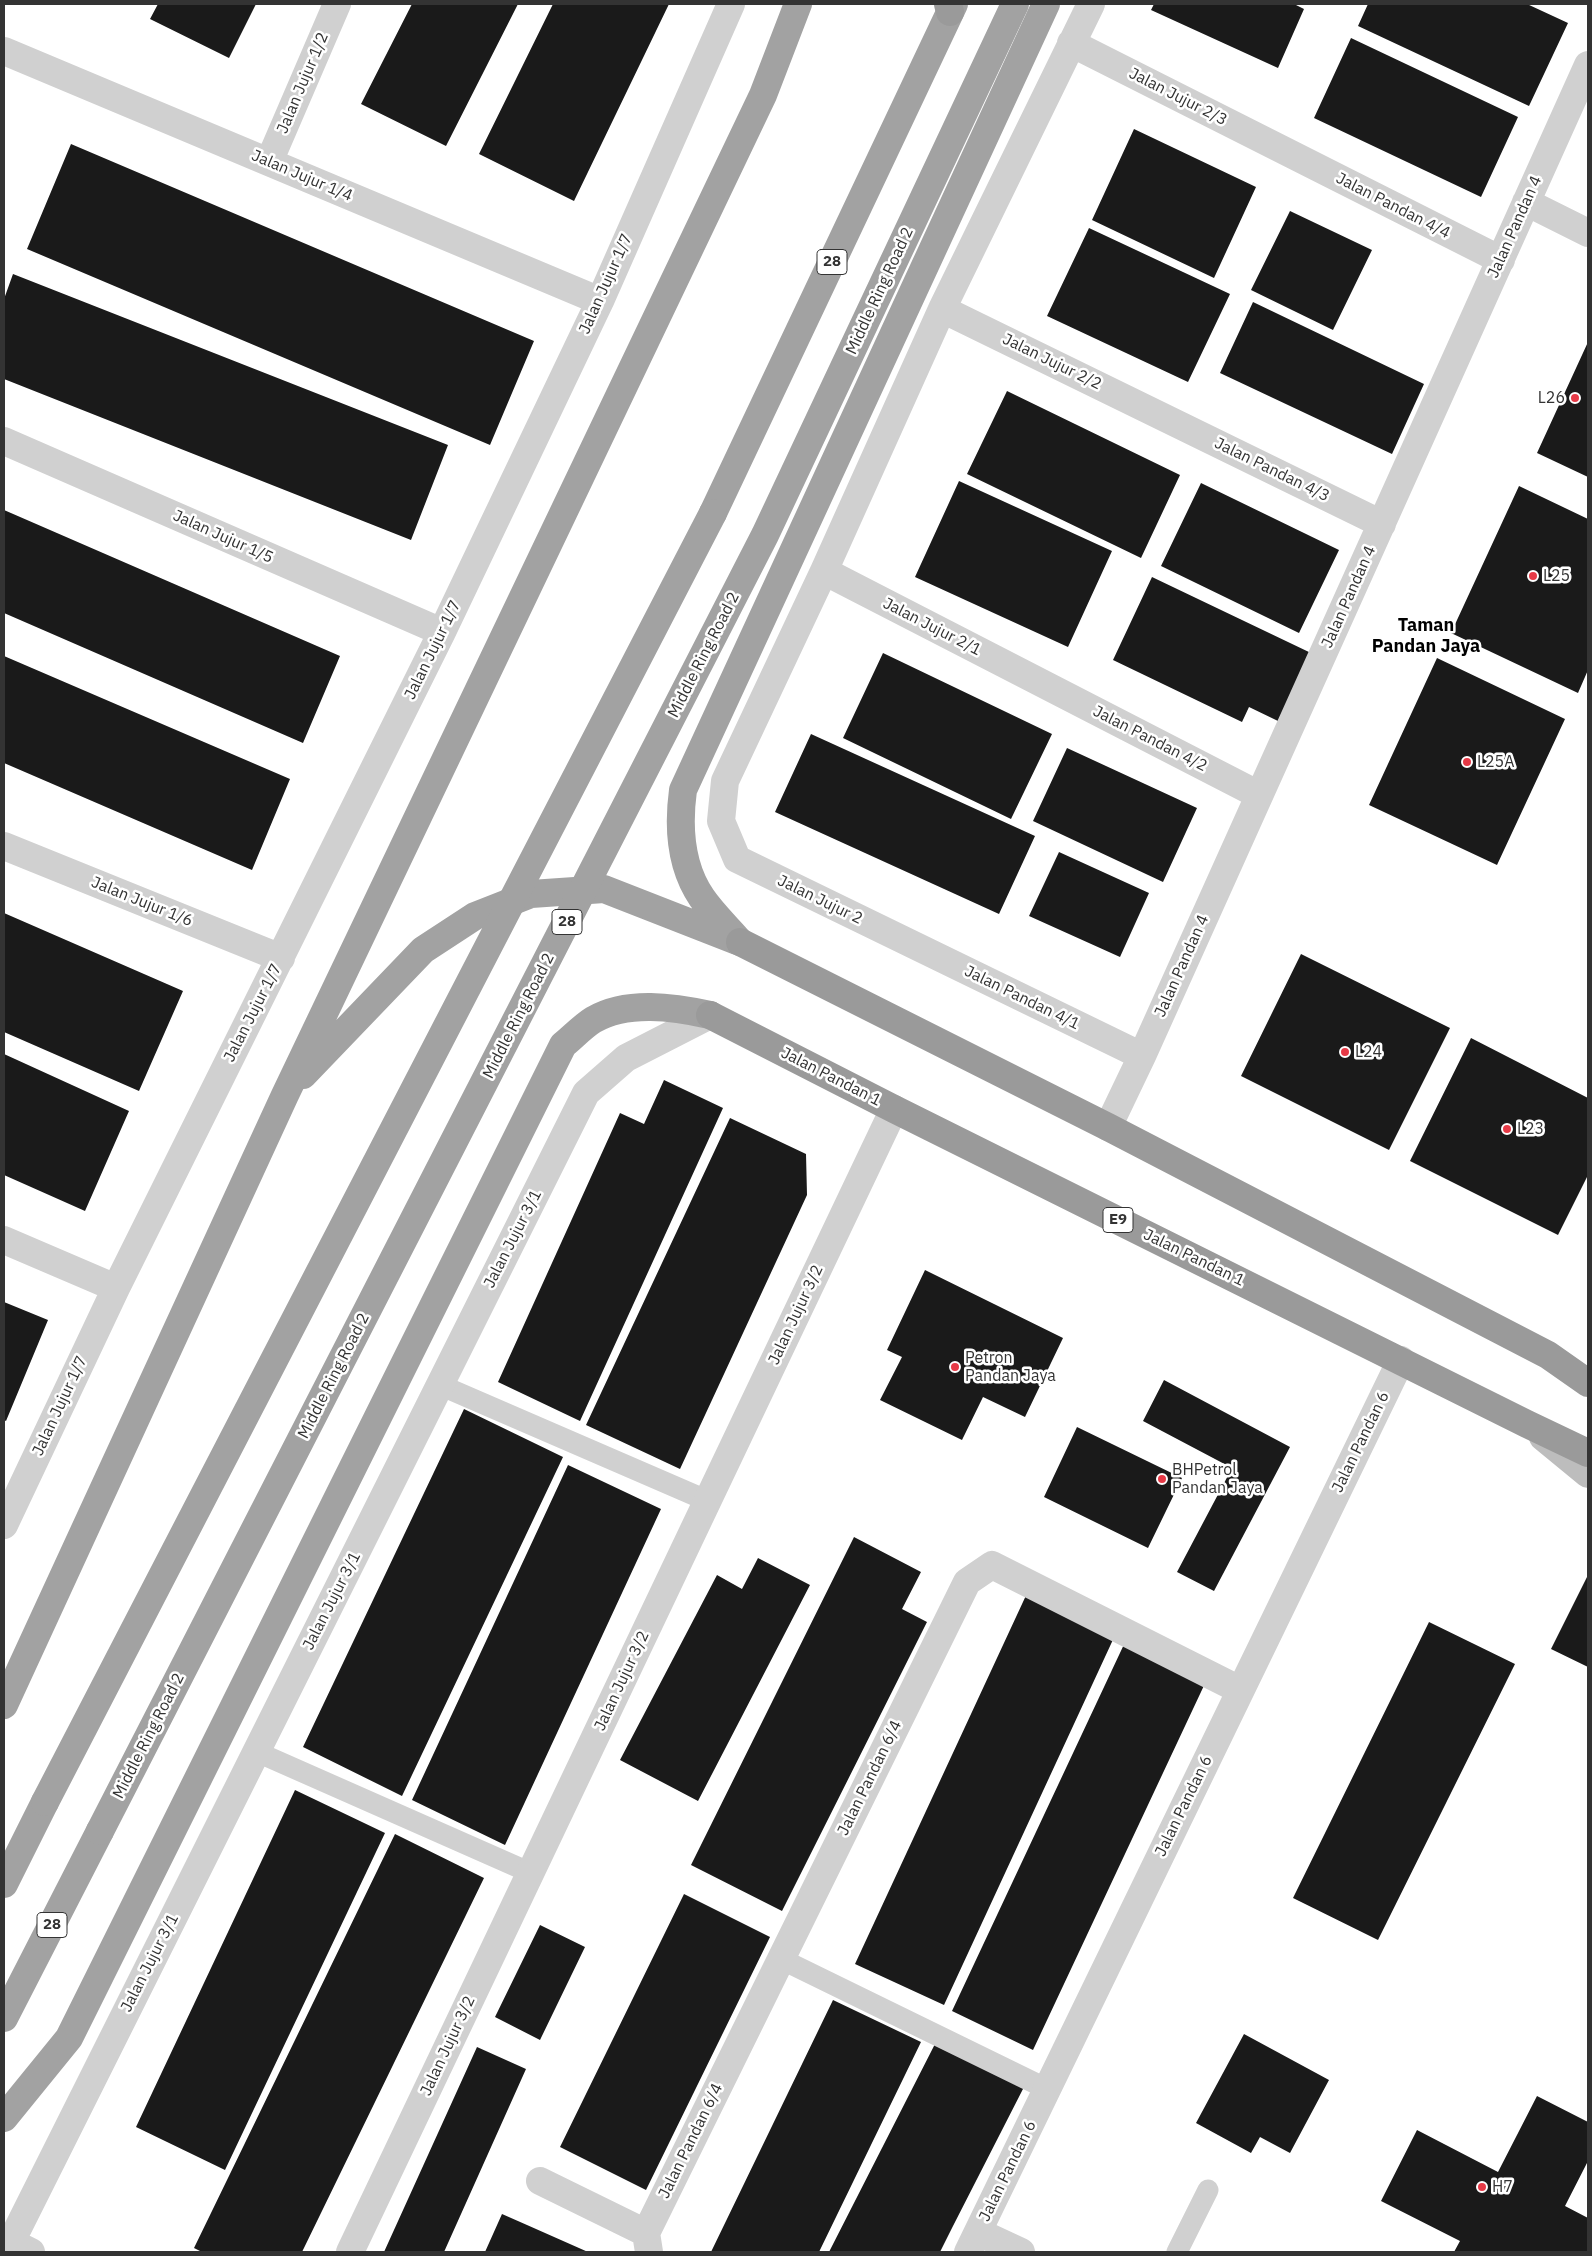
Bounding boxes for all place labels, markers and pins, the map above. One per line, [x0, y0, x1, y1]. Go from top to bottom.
place label: L26 [1538, 388, 1565, 408]
marker: L26 [1569, 392, 1581, 404]
place label: L25 [1543, 566, 1570, 586]
marker: L25 [1527, 570, 1539, 582]
place label: L25A [1477, 752, 1514, 772]
marker: L25A [1461, 756, 1473, 768]
place label: L24 [1355, 1042, 1382, 1062]
marker: L24 [1339, 1046, 1351, 1058]
place label: L23 [1517, 1119, 1544, 1139]
marker: L23 [1501, 1123, 1513, 1135]
place label: Petron Pandan Jaya [965, 1348, 1056, 1386]
marker: Petron Pandan Jaya [949, 1361, 961, 1373]
place label: BHPetrol Pandan Jaya [1172, 1460, 1263, 1498]
marker: BHPetrol Pandan Jaya [1156, 1473, 1168, 1485]
place label: H7 [1492, 2177, 1513, 2197]
marker: H7 [1476, 2181, 1488, 2193]

